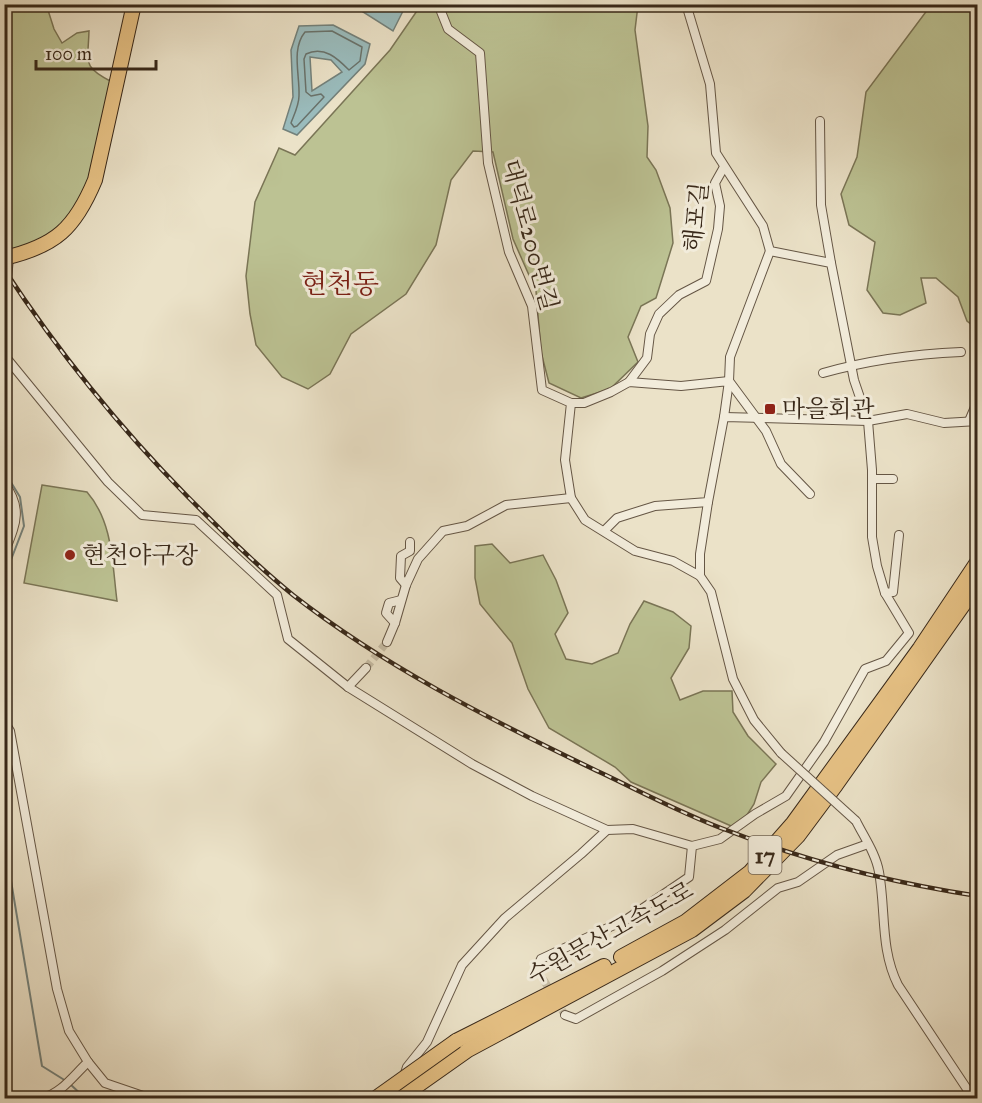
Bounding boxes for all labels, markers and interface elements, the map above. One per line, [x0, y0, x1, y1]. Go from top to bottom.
scale bar [36, 33, 156, 71]
text: 100 m [45, 43, 92, 65]
street label: 대덕로200번길 [495, 156, 565, 314]
street label: 해포길 [677, 181, 715, 253]
district label: 현천동 [301, 267, 379, 300]
place label: 마을회관 [782, 394, 875, 424]
marker: 마을회관 [763, 402, 777, 416]
place label: 현천야구장 [82, 540, 199, 570]
marker: 현천야구장 [63, 548, 77, 562]
road number: 17 [748, 836, 782, 874]
street label: 수원문산고속도로 [522, 875, 698, 991]

